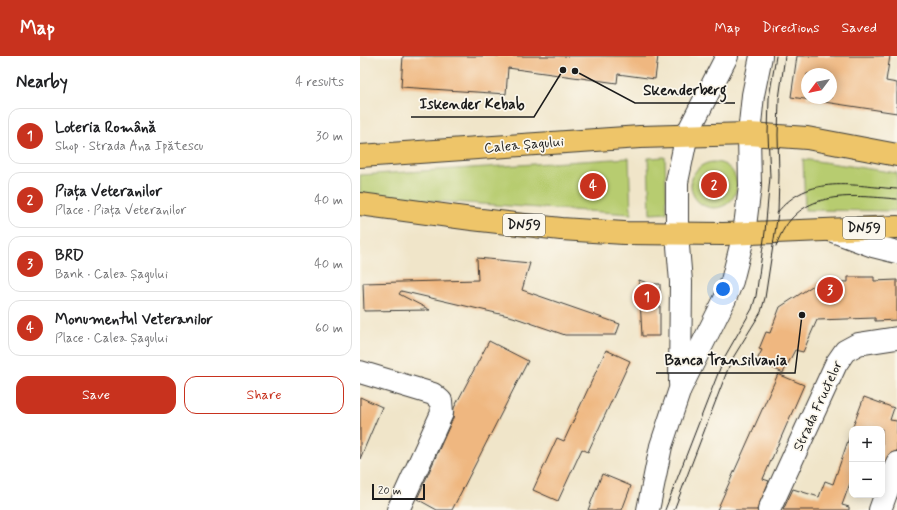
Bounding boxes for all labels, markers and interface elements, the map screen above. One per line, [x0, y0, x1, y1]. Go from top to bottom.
text: Map [20, 16, 55, 41]
text: Map [714, 19, 740, 37]
text: Directions [762, 19, 820, 37]
text: Saved [842, 19, 877, 37]
north arrow [801, 68, 837, 104]
text: Nearby [16, 71, 68, 93]
text: 4 results [295, 74, 344, 91]
callout: Skenderberg [635, 76, 735, 103]
text: Skenderberg [643, 81, 727, 103]
callout: Iskender Kebab [411, 90, 534, 117]
text: Iskender Kebab [419, 95, 525, 115]
text: Loteria Română [55, 118, 156, 138]
text: 1 [27, 128, 33, 145]
text: 30 m [316, 128, 343, 145]
street label: Calea Șagului [483, 133, 565, 157]
text: Shop · Strada Ana Ipătescu [55, 138, 203, 155]
pin: 2 [701, 170, 727, 200]
pin: 4 [580, 171, 606, 201]
text: Piața Veteranilor [55, 182, 162, 202]
text: 2 [27, 192, 33, 209]
text: 40 m [314, 192, 343, 209]
text: Place · Piața Veteranilor [55, 202, 186, 219]
road number: DN59 [503, 214, 545, 236]
road number: DN59 [843, 217, 885, 239]
text: BRD [55, 246, 84, 266]
text: 3 [27, 256, 33, 273]
text: 40 m [314, 256, 343, 273]
text: Bank · Calea Șagului [55, 266, 168, 283]
pin: 3 [817, 275, 843, 305]
your location [713, 279, 733, 299]
pin: 1 [634, 282, 660, 312]
text: Monumentul Veteranilor [55, 310, 213, 330]
text: 4 [26, 320, 34, 337]
text: 60 m [315, 320, 343, 337]
text: Place · Calea Șagului [55, 330, 168, 347]
callout: Banca Transilvania [656, 346, 795, 373]
text: Banca Transilvania [664, 351, 788, 371]
street label: Strada Fructelor [789, 358, 847, 454]
button: Save [16, 376, 176, 414]
button: Share [184, 376, 344, 414]
map controls [849, 426, 885, 498]
button: + [849, 426, 885, 462]
button: − [849, 462, 885, 498]
scale bar [372, 482, 425, 501]
text: 20 m [378, 484, 401, 498]

